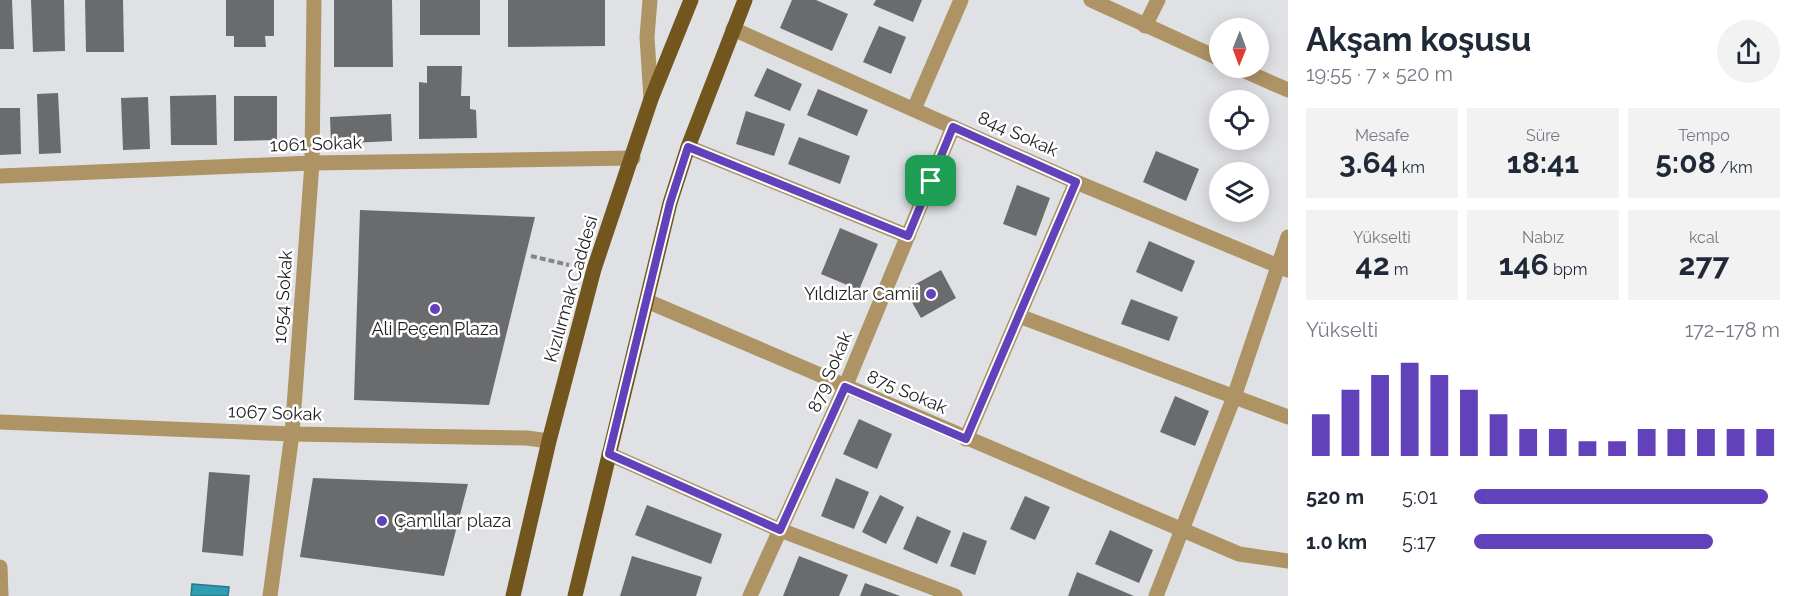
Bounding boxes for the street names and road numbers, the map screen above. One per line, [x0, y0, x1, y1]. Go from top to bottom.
street label: 844 Sokak [975, 107, 1062, 161]
street label: 1061 Sokak [269, 131, 363, 156]
street label: Kızılırmak Caddesi [540, 213, 602, 365]
street label: 1054 Sokak [269, 249, 296, 344]
street label: 879 Sokak [803, 328, 856, 415]
street label: 875 Sokak [864, 365, 951, 418]
street label: 1067 Sokak [228, 400, 323, 425]

